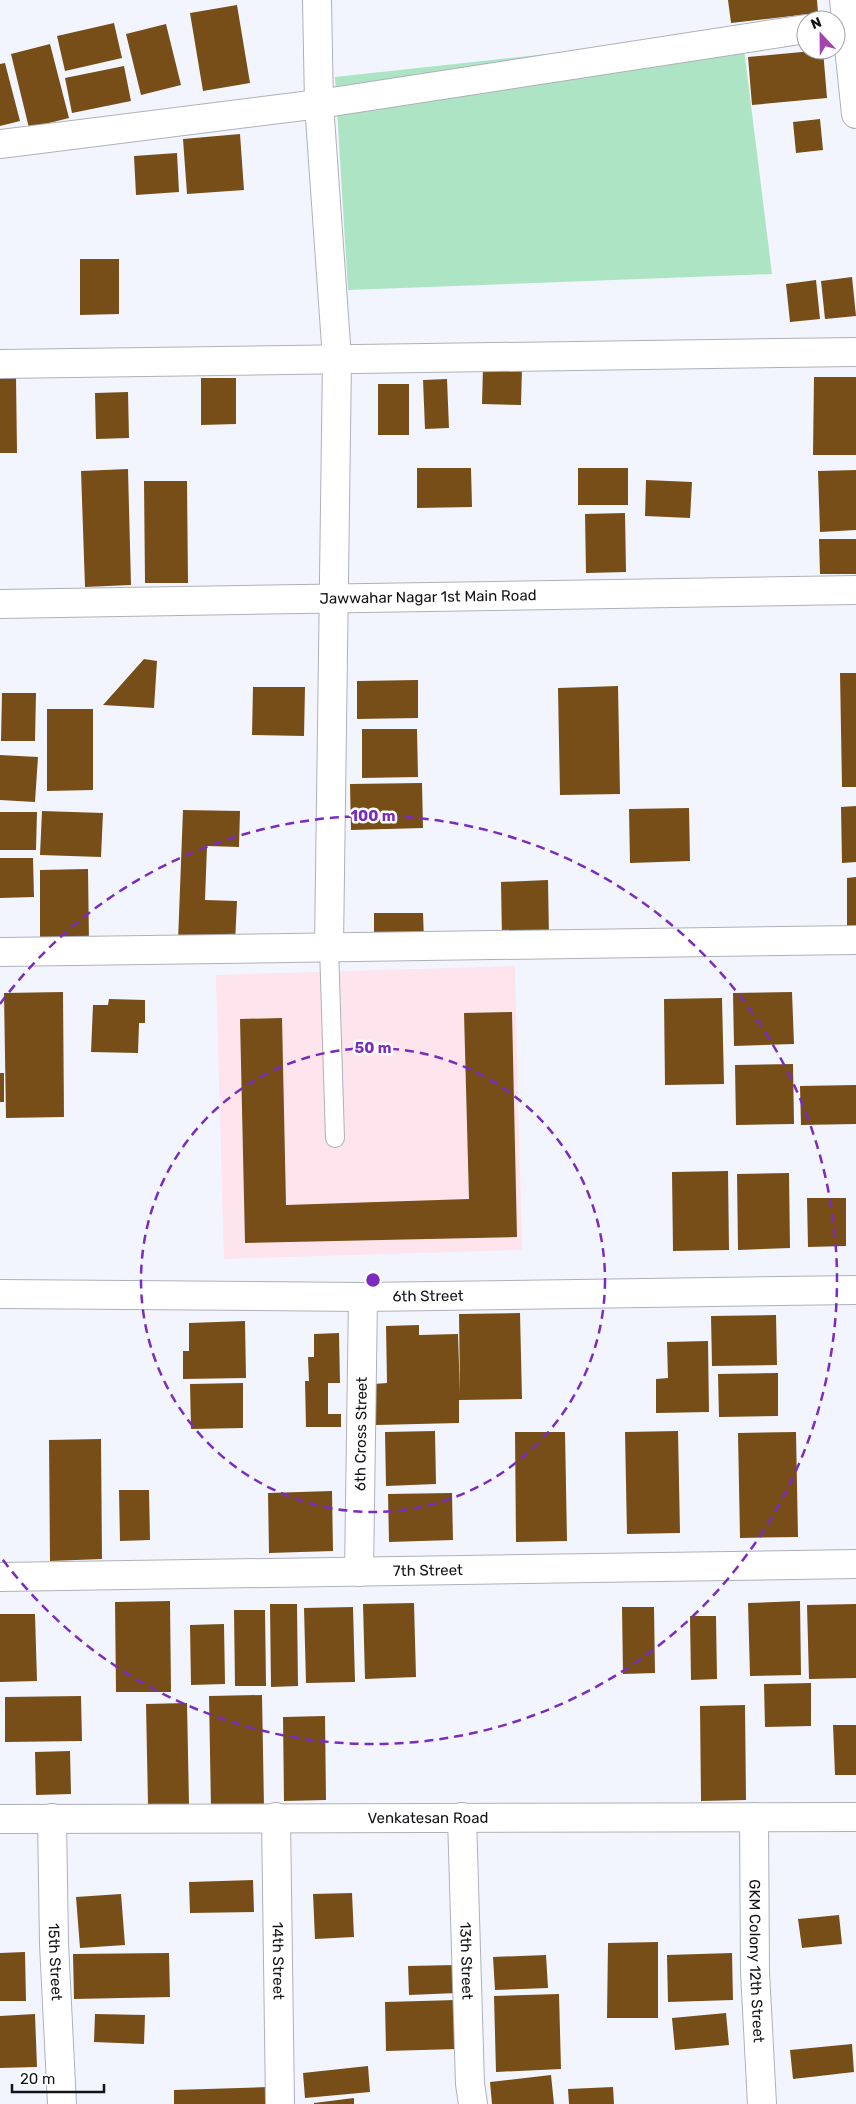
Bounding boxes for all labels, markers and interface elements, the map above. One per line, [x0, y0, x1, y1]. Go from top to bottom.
north arrow [796, 10, 846, 60]
text: N [808, 14, 824, 33]
street label: Jawwahar Nagar 1st Main Road [319, 586, 537, 608]
text: 100 m [351, 807, 395, 825]
text: 50 m [355, 1039, 391, 1057]
centre of rings [364, 1271, 382, 1289]
street label: 6th Street [392, 1287, 464, 1306]
street label: 6th Cross Street [351, 1377, 371, 1491]
street label: 7th Street [393, 1561, 463, 1580]
street label: Venkatesan Road [368, 1809, 488, 1827]
street label: GKM Colony 12th Street [745, 1879, 768, 2043]
street label: 14th Street [268, 1922, 288, 2000]
street label: 13th Street [456, 1922, 476, 2000]
street label: 15th Street [45, 1923, 66, 2001]
scale bar [12, 2062, 105, 2094]
text: 20 m [20, 2070, 55, 2088]

